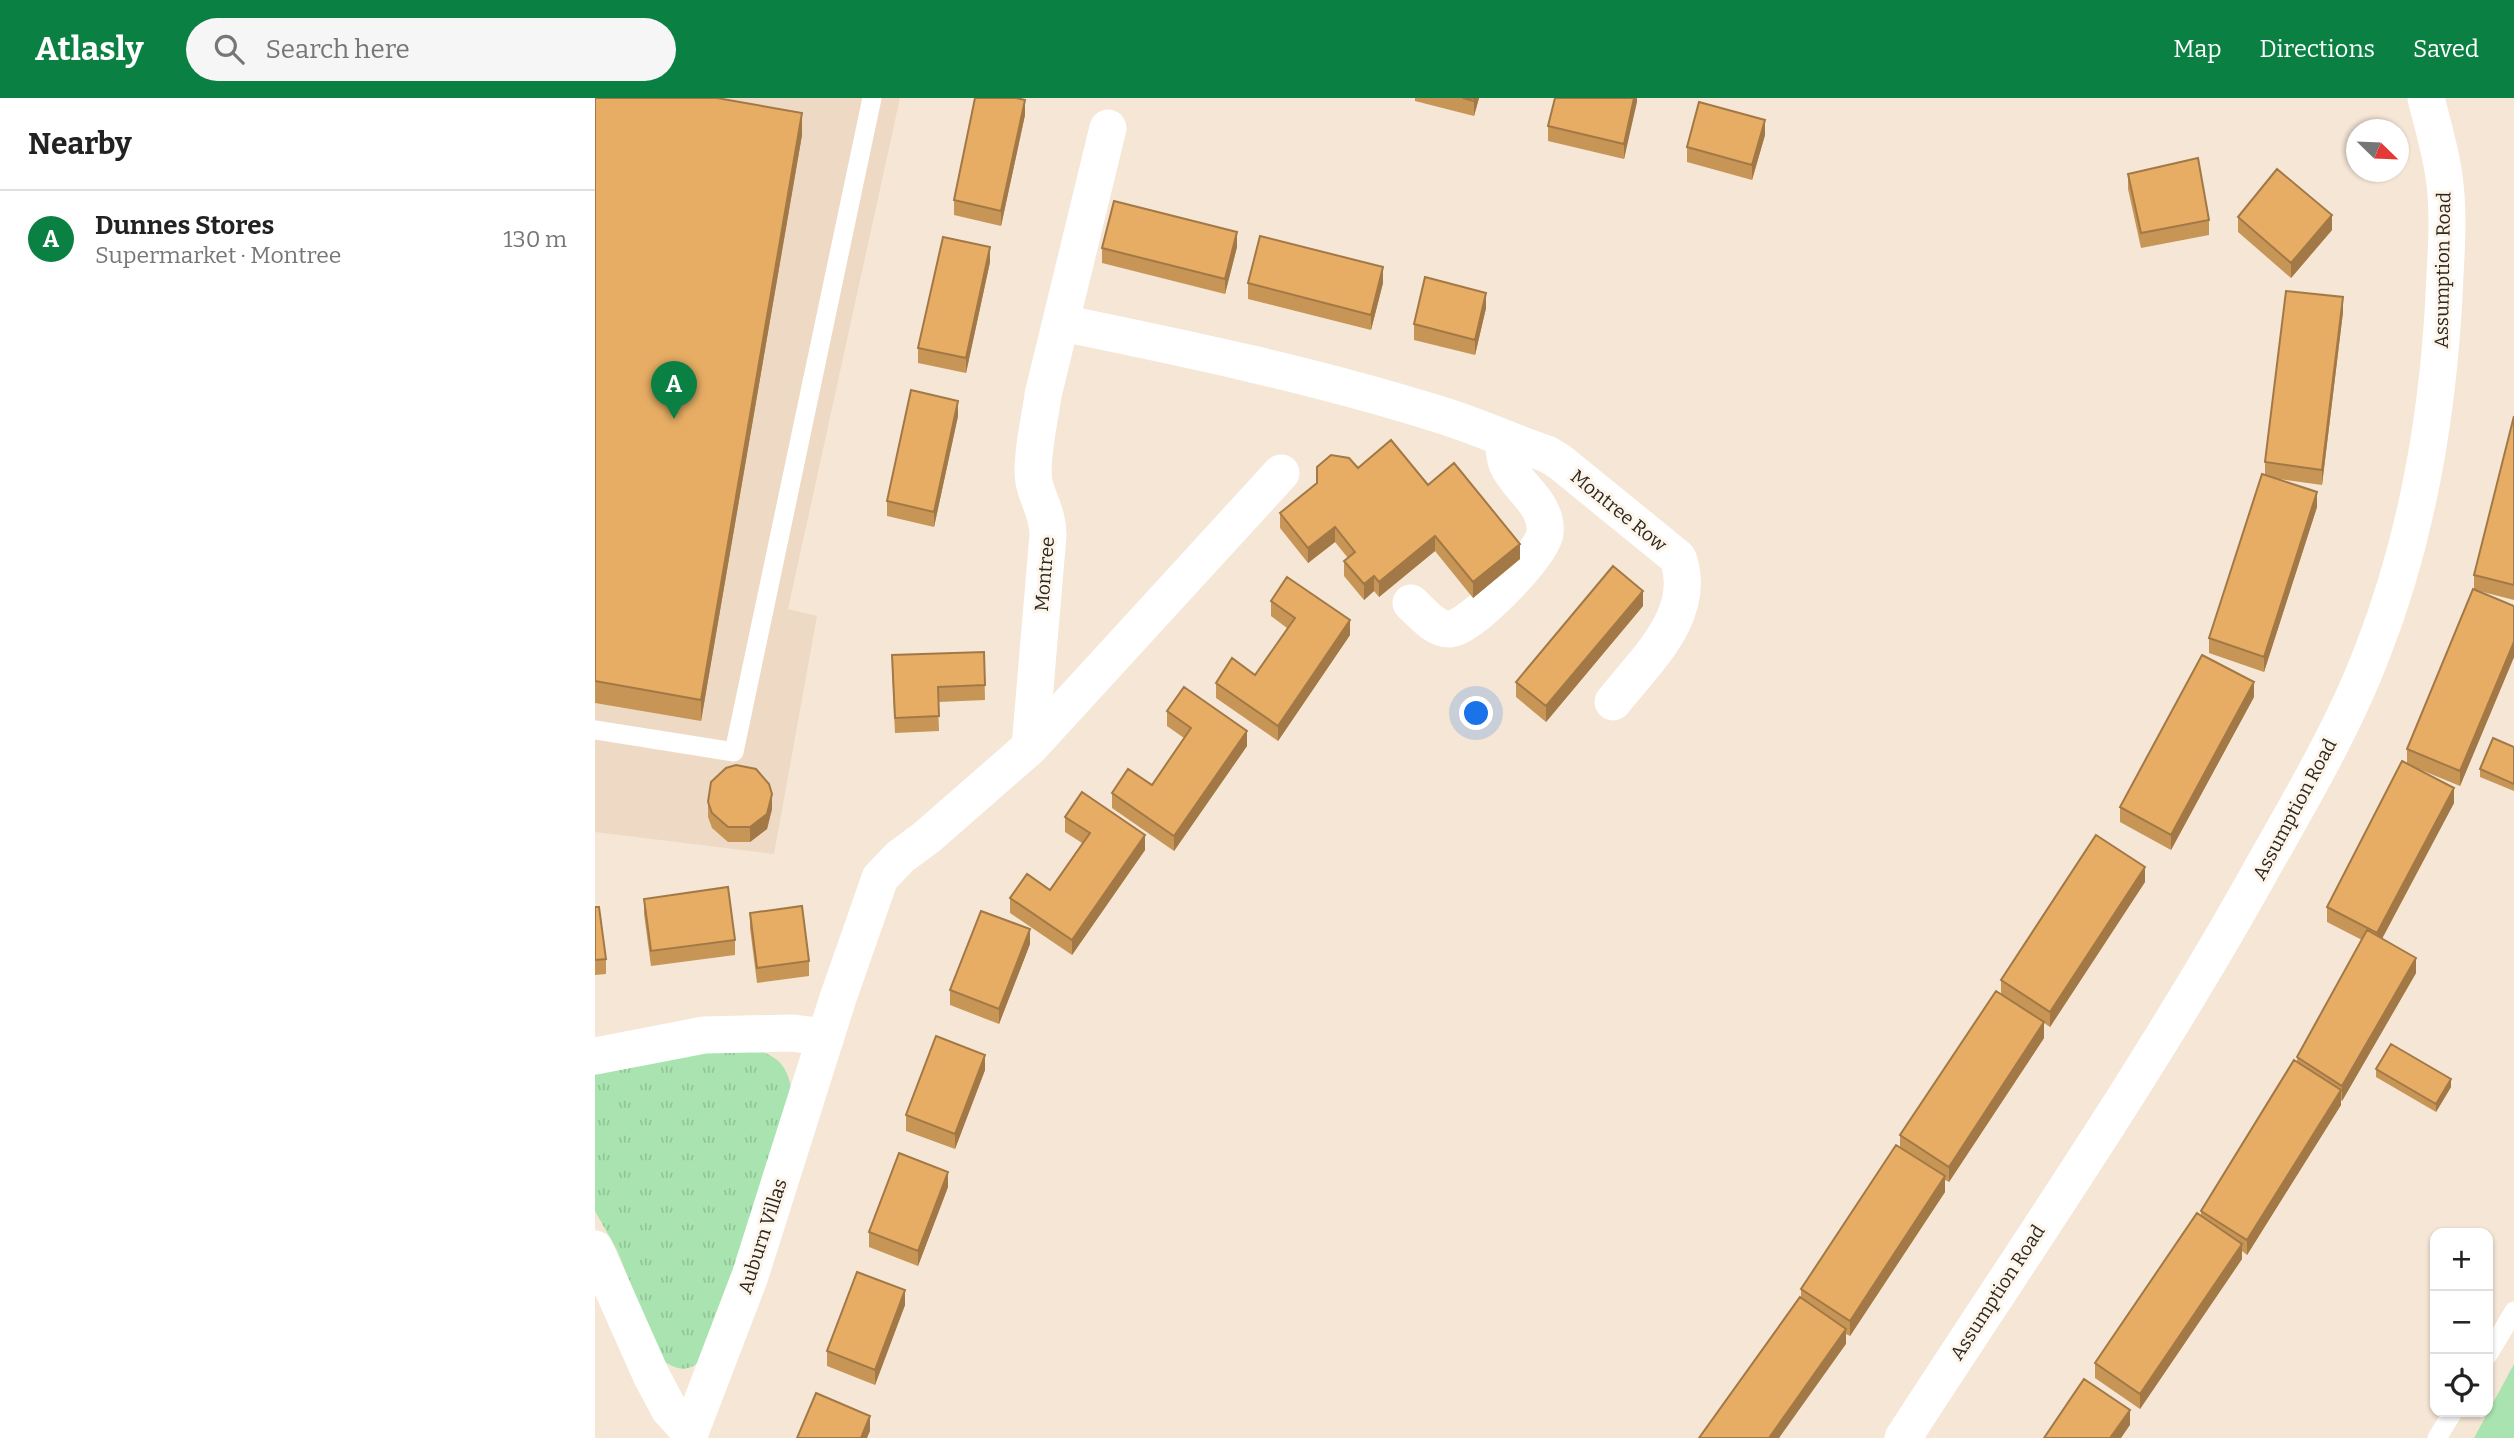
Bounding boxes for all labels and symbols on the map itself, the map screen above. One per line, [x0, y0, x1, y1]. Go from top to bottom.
north arrow [2346, 119, 2409, 182]
street label: Assumption Road [2430, 192, 2455, 348]
pin: A [651, 361, 697, 419]
street label: Montree Row [1566, 465, 1672, 557]
street label: Montree [1030, 536, 1059, 612]
your location [1459, 696, 1493, 730]
street label: Assumption Road [2248, 735, 2341, 884]
street label: Auburn Villas [733, 1176, 792, 1297]
street label: Assumption Road [1945, 1220, 2050, 1364]

